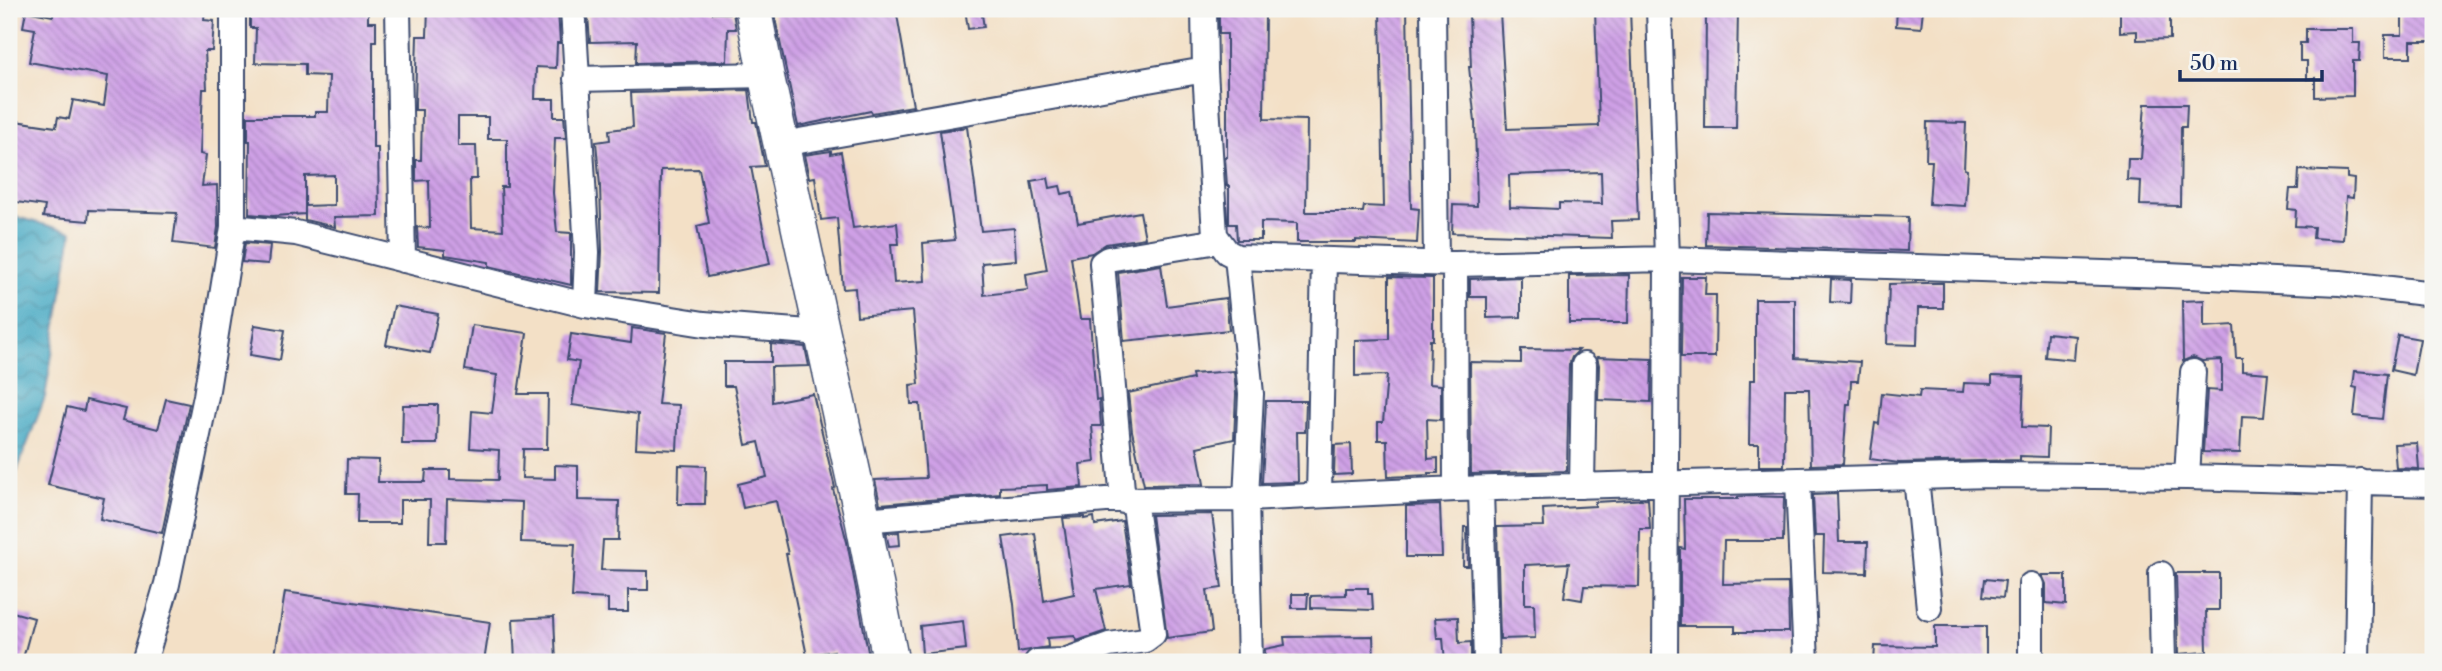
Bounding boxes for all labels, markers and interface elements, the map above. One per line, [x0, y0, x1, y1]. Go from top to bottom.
scale bar [2180, 38, 2321, 82]
text: 50 m [2190, 51, 2238, 77]

